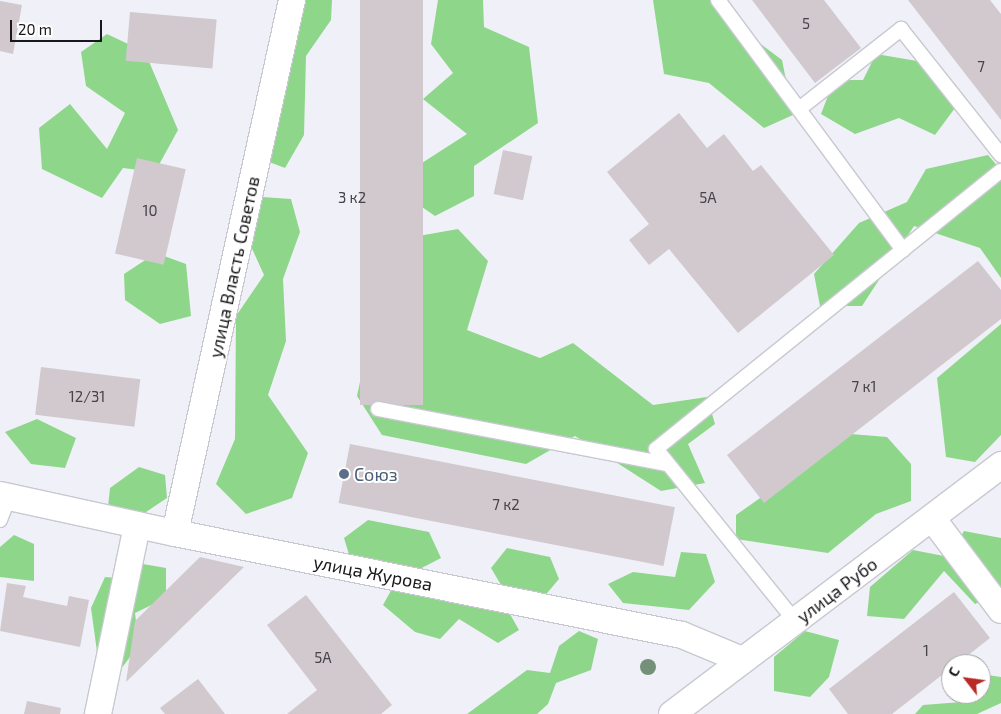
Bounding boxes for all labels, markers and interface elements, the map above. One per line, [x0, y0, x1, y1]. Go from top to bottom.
scale bar [12, 10, 105, 42]
house number: 5 [802, 15, 810, 33]
text: 20 m [18, 20, 52, 38]
house number: 7 [977, 58, 985, 76]
street label: улица Власть Советов [204, 174, 264, 360]
house number: 3 к2 [338, 189, 366, 207]
house number: 5А [699, 189, 717, 207]
house number: 10 [142, 202, 158, 220]
house number: 7 к1 [851, 378, 877, 396]
house number: 12/31 [69, 388, 105, 406]
place label: Союз [354, 463, 398, 485]
marker: Союз [338, 468, 350, 480]
house number: 7 к2 [492, 496, 520, 514]
street label: улица Журова [312, 551, 434, 595]
street label: улица Рубо [793, 553, 881, 627]
house number: 1 [923, 642, 929, 660]
house number: 5А [314, 649, 332, 667]
north arrow [941, 654, 991, 704]
text: С [944, 664, 963, 680]

